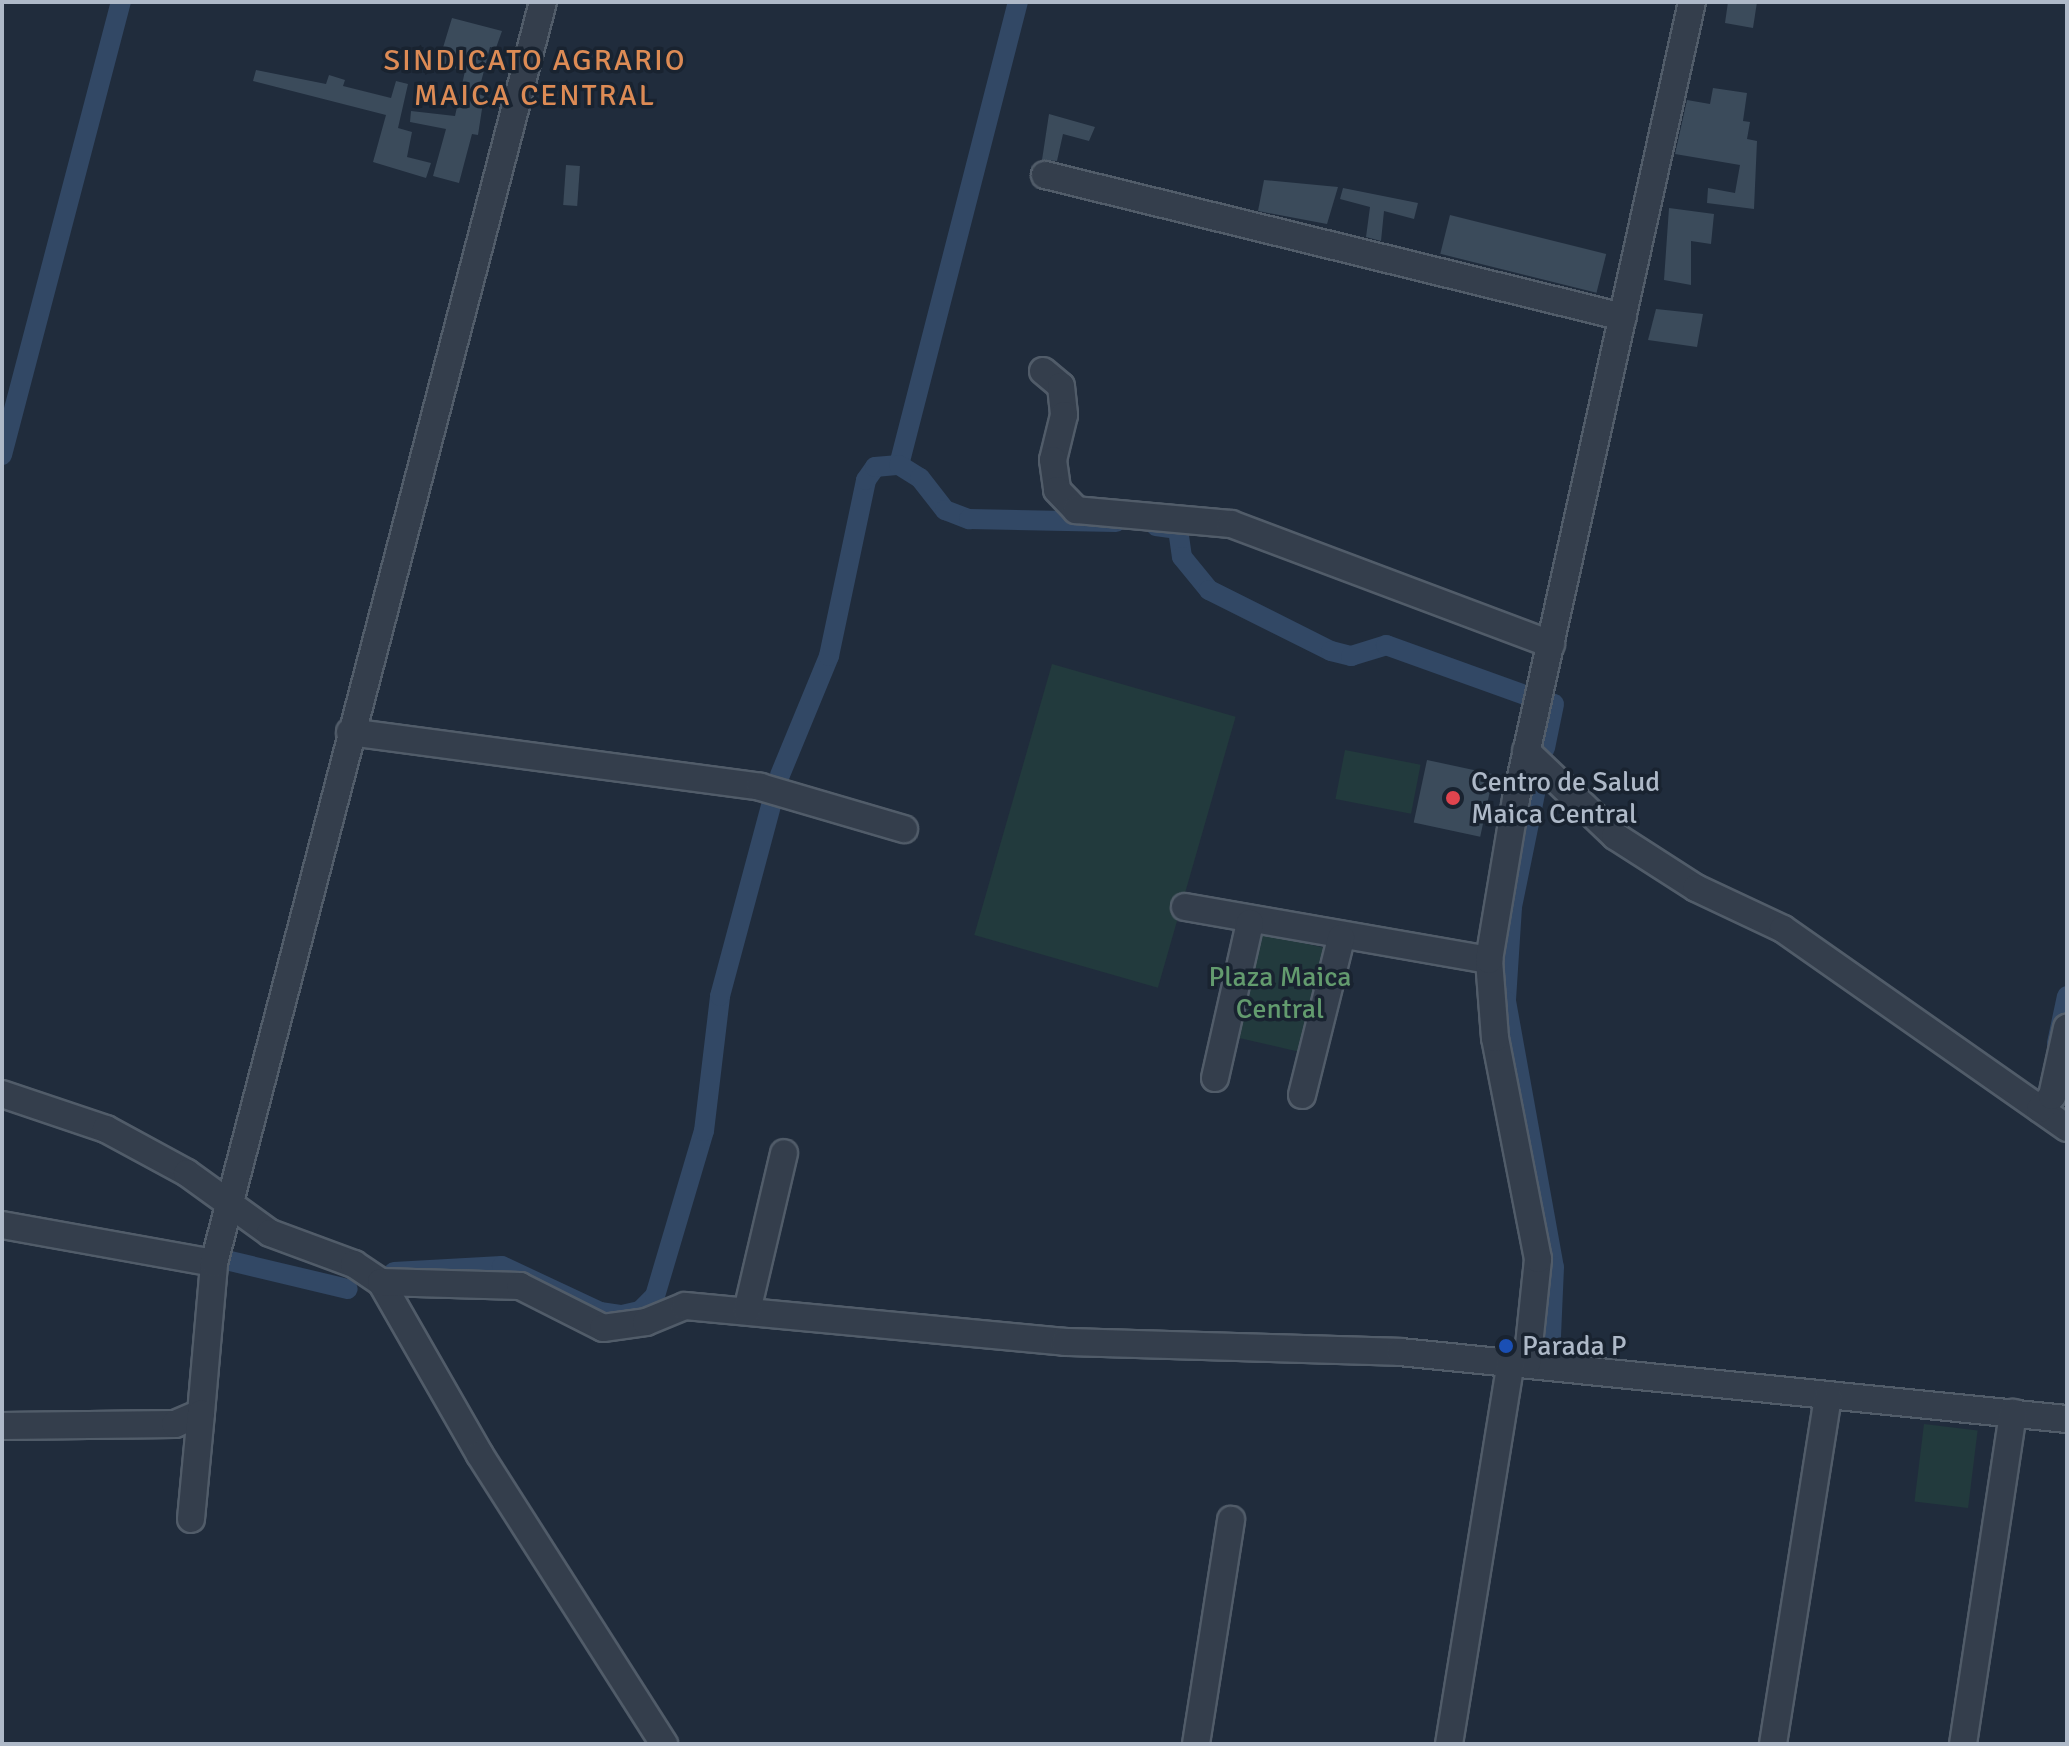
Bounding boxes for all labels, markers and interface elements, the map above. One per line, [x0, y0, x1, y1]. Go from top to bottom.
district label: SINDICATO AGRARIO MAICA CENTRAL [383, 43, 687, 114]
place label: Centro de Salud Maica Central [1471, 765, 1660, 831]
marker: Centro de Salud Maica Central [1442, 787, 1464, 809]
park label: Plaza Maica Central [1208, 960, 1352, 1026]
place label: Parada P [1522, 1329, 1627, 1363]
marker: Parada P [1497, 1337, 1515, 1355]

